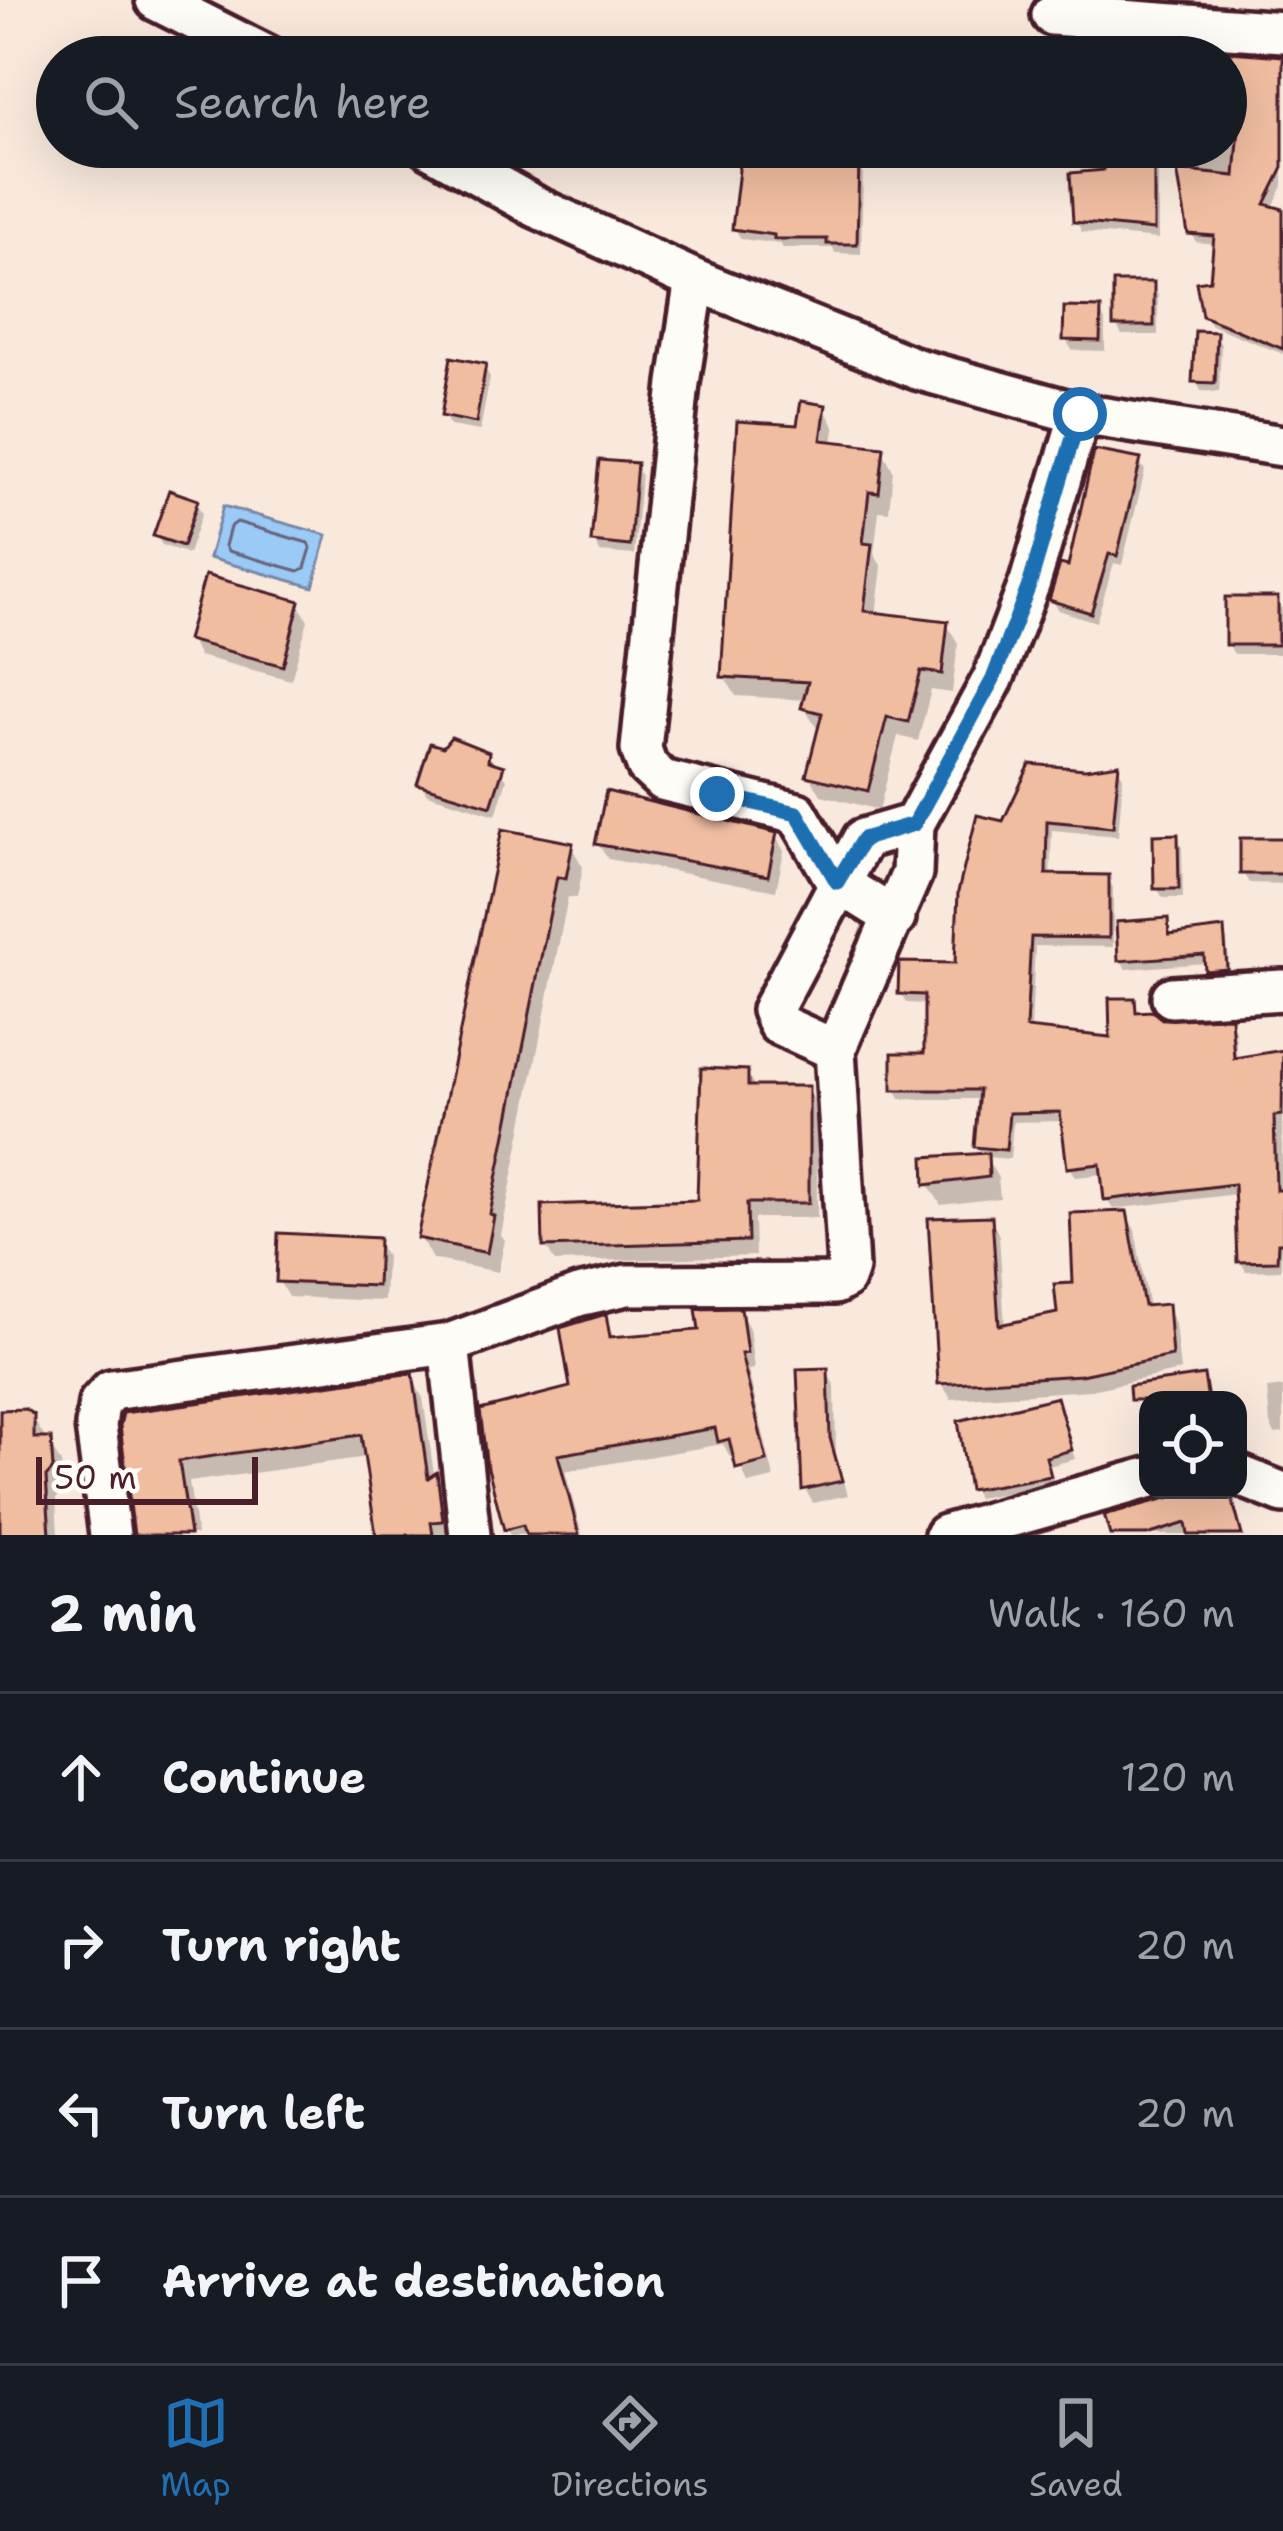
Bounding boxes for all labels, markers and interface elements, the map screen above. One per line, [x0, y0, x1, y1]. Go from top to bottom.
search box [36, 36, 1247, 168]
icon: search [78, 69, 144, 135]
text: Search here [174, 72, 431, 132]
route start [1053, 387, 1107, 441]
route end [690, 767, 744, 821]
map controls [1139, 1391, 1247, 1499]
button: locate [1139, 1391, 1247, 1499]
scale bar [36, 1451, 258, 1504]
text: 50 m [54, 1455, 137, 1500]
text: 2 min [48, 1579, 197, 1647]
text: Walk · 160 m [988, 1587, 1235, 1639]
icon: ahead [48, 1744, 114, 1810]
text: Continue [162, 1747, 366, 1807]
text: 120 m [1120, 1751, 1235, 1803]
icon: right [48, 1912, 114, 1978]
text: Turn right [162, 1915, 401, 1975]
text: 20 m [1135, 1919, 1235, 1971]
icon: left [48, 2080, 114, 2146]
text: Turn left [162, 2083, 365, 2143]
text: 20 m [1135, 2087, 1235, 2139]
icon: arrive [48, 2248, 114, 2314]
text: Arrive at destination [162, 2251, 665, 2311]
tab: Map [160, 2390, 231, 2507]
tab: Directions [551, 2390, 709, 2507]
tab: Saved [1029, 2390, 1123, 2507]

